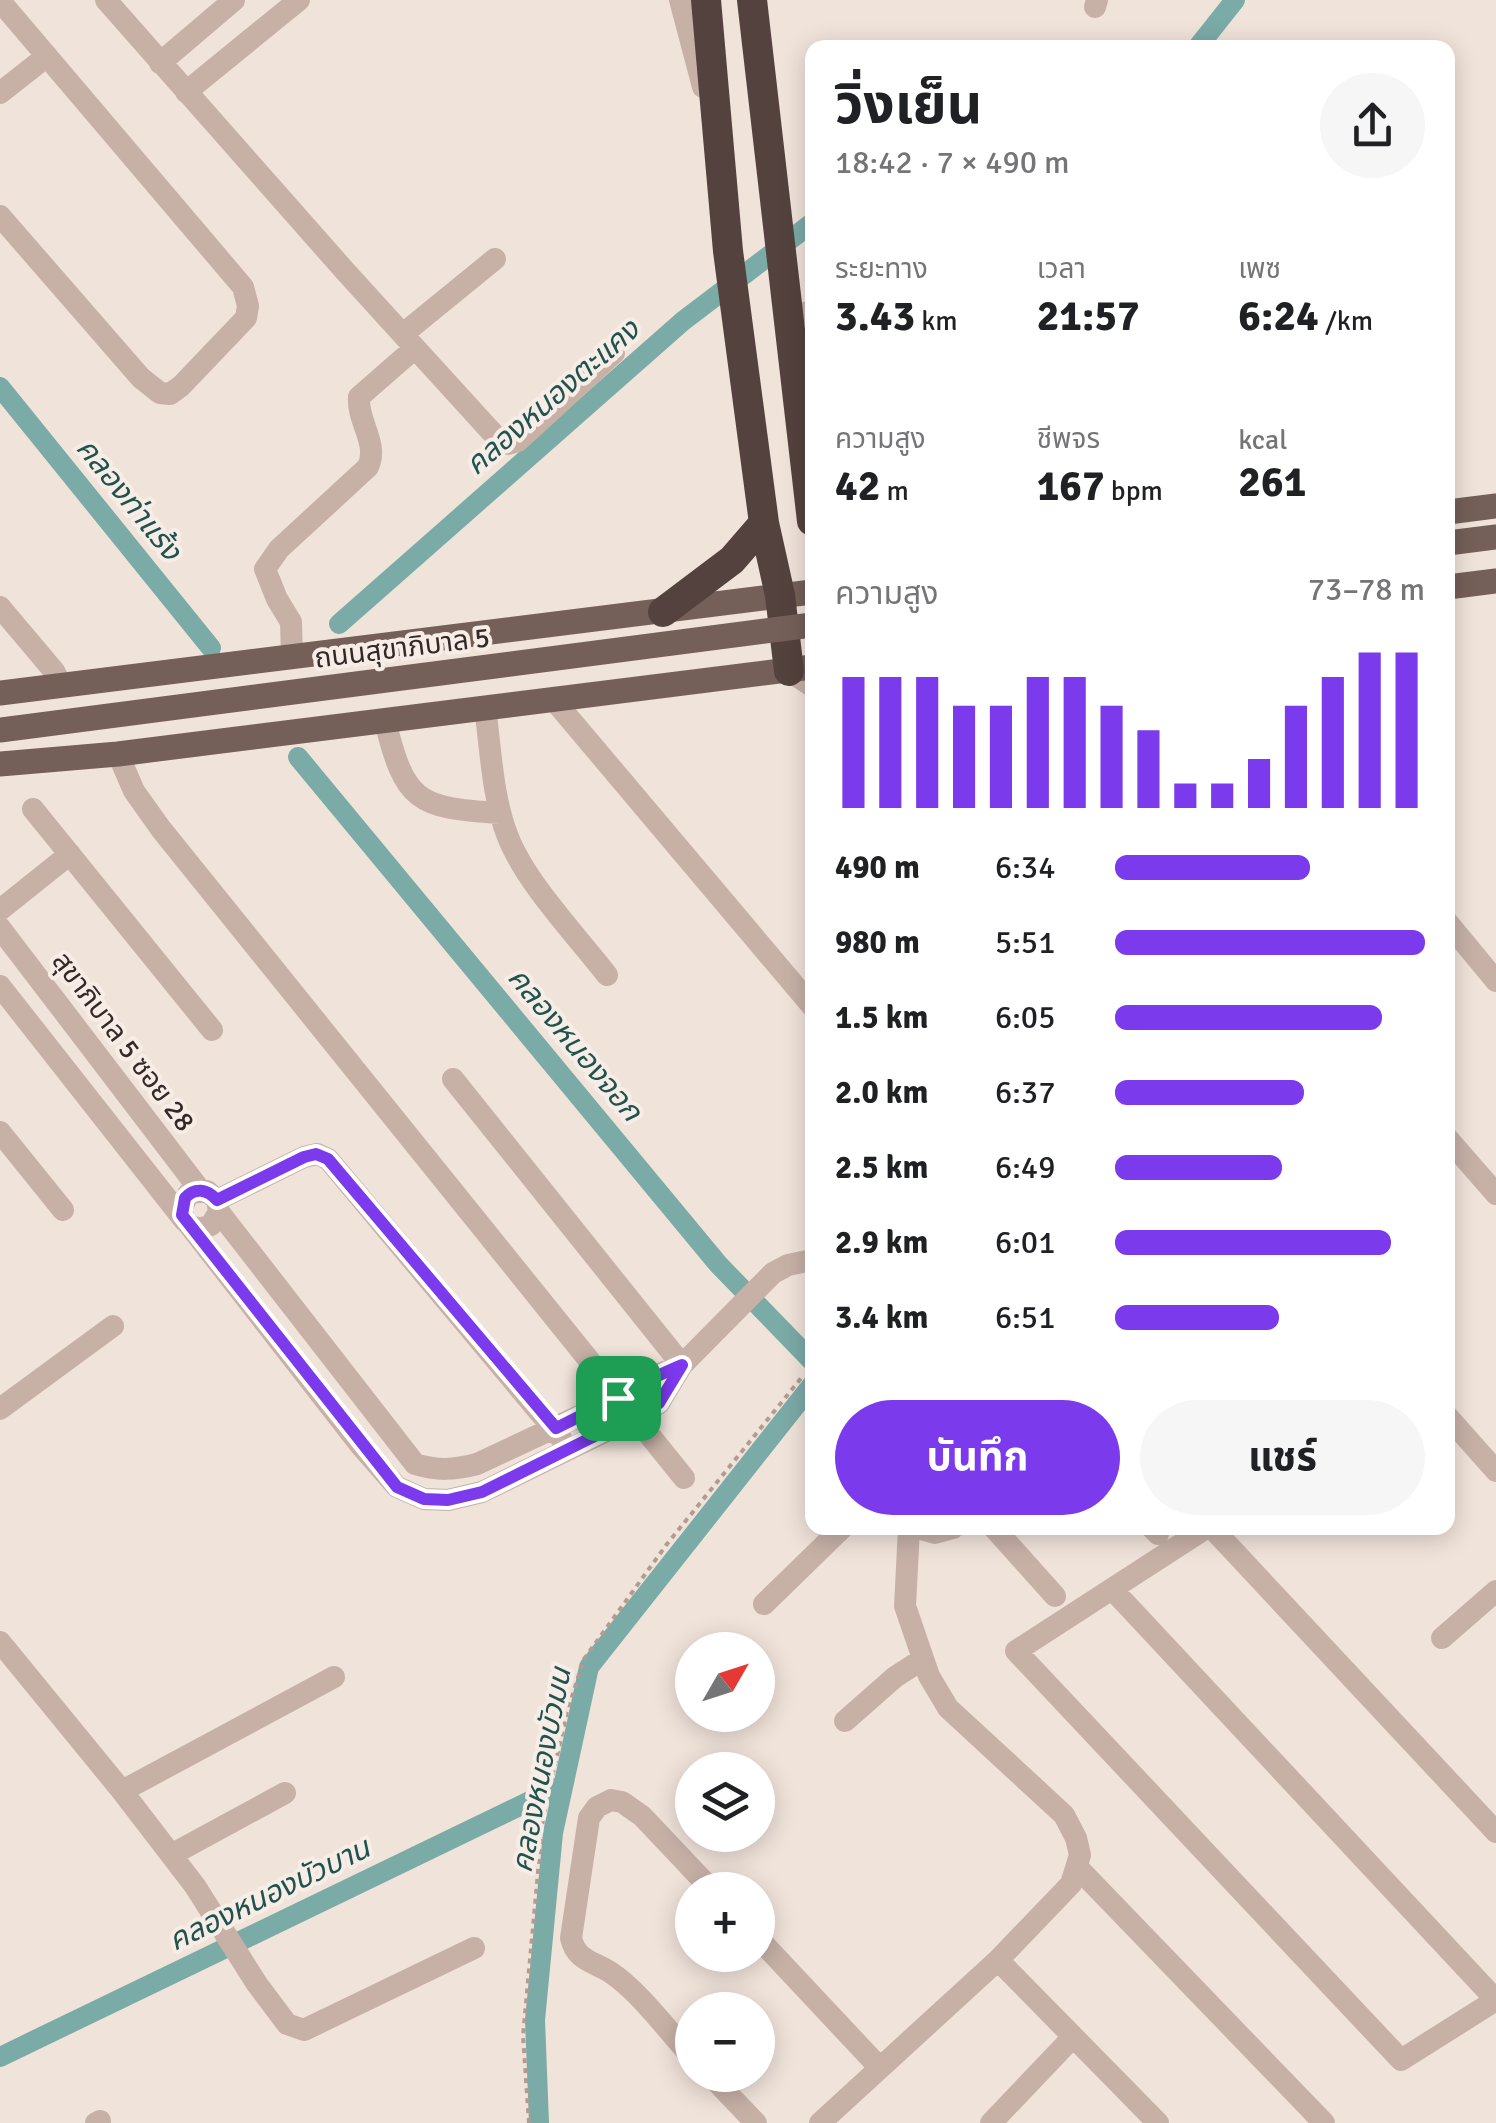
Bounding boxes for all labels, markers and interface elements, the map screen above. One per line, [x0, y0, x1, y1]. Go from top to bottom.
text: วิ่งเย็น [835, 71, 982, 139]
button: share [1320, 73, 1425, 178]
text: 18:42 · 7 × 490 m [835, 143, 1070, 182]
text: ระยะทาง [835, 252, 928, 286]
text: เวลา [1037, 252, 1086, 286]
text: เพซ [1238, 252, 1281, 286]
text: 3.43 [835, 291, 915, 342]
text: 21:57 [1037, 291, 1140, 342]
text: 6:24 [1238, 291, 1319, 342]
text: km [915, 304, 958, 338]
text: /km [1319, 304, 1373, 338]
water label: คลองหนองตะแคง [458, 310, 648, 483]
text: ความสูง [835, 422, 926, 456]
text: ชีพจร [1037, 422, 1100, 456]
text: kcal [1238, 423, 1287, 457]
water label: คลองท่าแร้ง [68, 431, 190, 569]
text: 261 [1238, 457, 1306, 508]
text: 42 [835, 461, 880, 512]
text: 167 [1037, 461, 1105, 512]
text: m [880, 474, 909, 508]
text: bpm [1105, 474, 1163, 508]
text: 73–78 m [1308, 570, 1425, 609]
text: ความสูง [835, 574, 939, 613]
street label: ถนนสุขาภิบาล 5 [313, 620, 492, 676]
text: 490 m [835, 848, 920, 887]
text: 6:34 [995, 848, 1055, 887]
text: 980 m [835, 923, 920, 962]
text: 5:51 [995, 923, 1055, 962]
street label: สุขาภิบาล 5 ซอย 28 [45, 945, 202, 1138]
water label: คลองหนองจอก [500, 960, 650, 1130]
text: 1.5 km [835, 998, 928, 1037]
text: 6:05 [995, 998, 1055, 1037]
text: 2.0 km [835, 1073, 928, 1112]
text: 6:37 [995, 1073, 1055, 1112]
text: 2.5 km [835, 1148, 928, 1187]
text: 6:49 [995, 1148, 1055, 1187]
text: 2.9 km [835, 1223, 928, 1262]
text: 6:01 [995, 1223, 1055, 1262]
text: 3.4 km [835, 1298, 928, 1337]
text: 6:51 [995, 1298, 1055, 1337]
pin [576, 1356, 661, 1441]
icon: arrive [591, 1371, 646, 1426]
button: บันทึก [835, 1400, 1120, 1515]
button: แชร์ [1140, 1400, 1425, 1515]
north arrow [675, 1632, 775, 1732]
map controls [675, 1632, 775, 2092]
water label: คลองหนองบัวมน [503, 1663, 580, 1876]
button: layers [675, 1752, 775, 1852]
water label: คลองหนองบัวบาน [162, 1829, 378, 1959]
button: + [675, 1872, 775, 1972]
button: − [675, 1992, 775, 2092]

